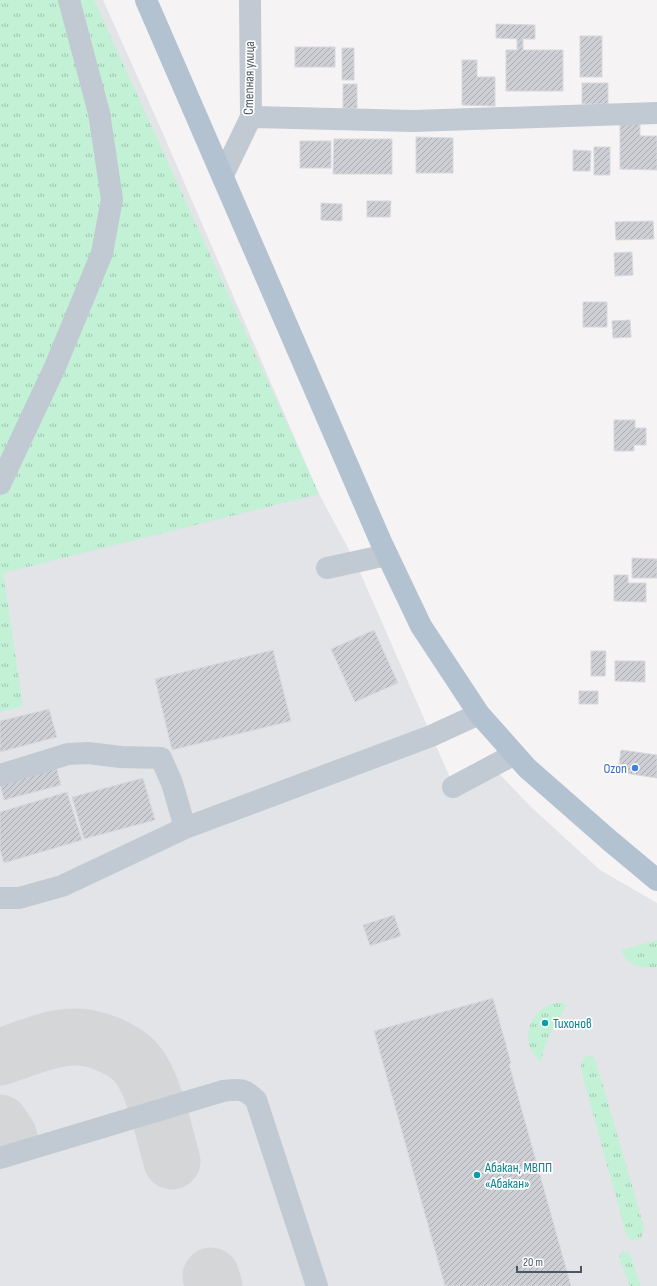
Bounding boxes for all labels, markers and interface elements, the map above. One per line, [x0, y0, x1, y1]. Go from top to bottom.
street label: Степная улица [240, 41, 258, 115]
place label: Ozon [603, 760, 627, 777]
marker: Ozon [630, 763, 640, 773]
place label: Тихонов [553, 1015, 592, 1032]
marker: Тихонов [540, 1018, 550, 1028]
place label: Абакан, МВПП «Абакан» [484, 1159, 552, 1192]
marker: Абакан, МВПП «Абакан» [472, 1170, 482, 1180]
scale bar [517, 1248, 581, 1274]
text: 20 m [523, 1255, 543, 1270]

